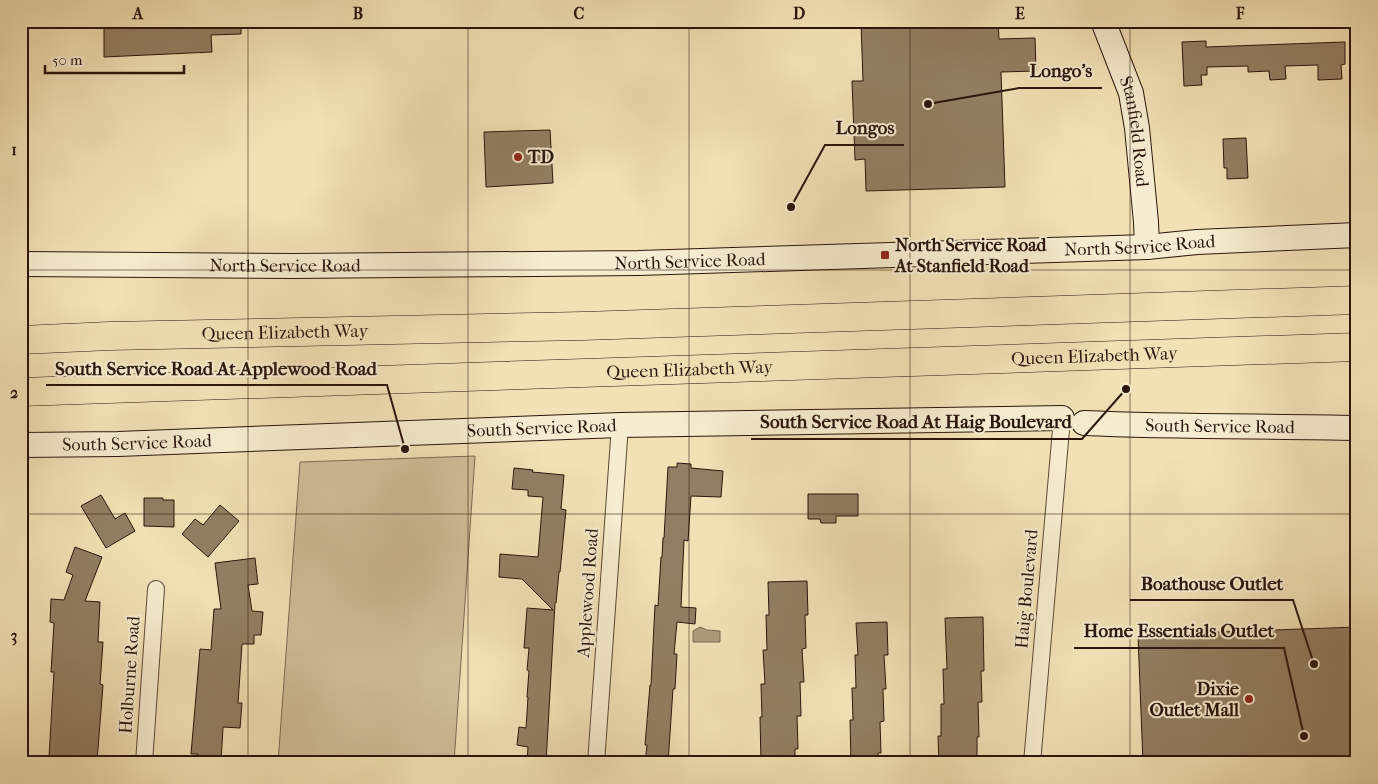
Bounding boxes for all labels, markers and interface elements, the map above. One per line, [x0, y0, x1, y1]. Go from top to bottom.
text: A [132, 4, 144, 23]
text: B [353, 4, 363, 23]
text: C [574, 4, 585, 23]
text: D [793, 4, 805, 23]
text: E [1015, 4, 1025, 23]
text: F [1235, 4, 1245, 23]
scale bar [45, 42, 184, 74]
text: 50 m [52, 51, 83, 69]
callout: Longo's [1019, 54, 1102, 88]
text: Longo's [1030, 60, 1092, 82]
street label: Stanfield Road [1115, 73, 1153, 188]
callout: Longos [825, 111, 904, 145]
text: Longos [836, 117, 894, 139]
text: 1 [11, 140, 17, 159]
place label: TD [527, 147, 554, 168]
marker: TD [512, 151, 524, 163]
street label: North Service Road [1064, 231, 1216, 260]
place label: North Service Road At Stanfield Road [894, 235, 1048, 277]
street label: North Service Road [614, 249, 766, 274]
marker: North Service Road At Stanfield Road [879, 249, 891, 261]
street label: North Service Road [209, 255, 361, 277]
street label: Queen Elizabeth Way [201, 320, 370, 345]
street label: Queen Elizabeth Way [1011, 343, 1179, 369]
callout: South Service Road At Applewood Road [46, 351, 387, 385]
street label: Queen Elizabeth Way [606, 356, 775, 383]
text: South Service Road At Applewood Road [55, 358, 378, 380]
text: 2 [10, 383, 18, 402]
callout: South Service Road At Haig Boulevard [751, 405, 1082, 439]
text: South Service Road At Haig Boulevard [760, 411, 1073, 433]
street label: South Service Road [466, 415, 617, 441]
street label: South Service Road [1145, 415, 1295, 438]
street label: South Service Road [62, 430, 212, 455]
street label: Applewood Road [573, 527, 603, 659]
street label: Haig Boulevard [1011, 528, 1043, 650]
callout: Boathouse Outlet [1130, 566, 1293, 600]
text: Boathouse Outlet [1141, 573, 1284, 595]
callout: Home Essentials Outlet [1074, 614, 1284, 648]
street label: Holburne Road [115, 615, 145, 735]
text: Home Essentials Outlet [1084, 620, 1275, 642]
text: 3 [11, 626, 17, 646]
place label: Dixie Outlet Mall [1149, 679, 1240, 721]
marker: Dixie Outlet Mall [1243, 693, 1255, 705]

